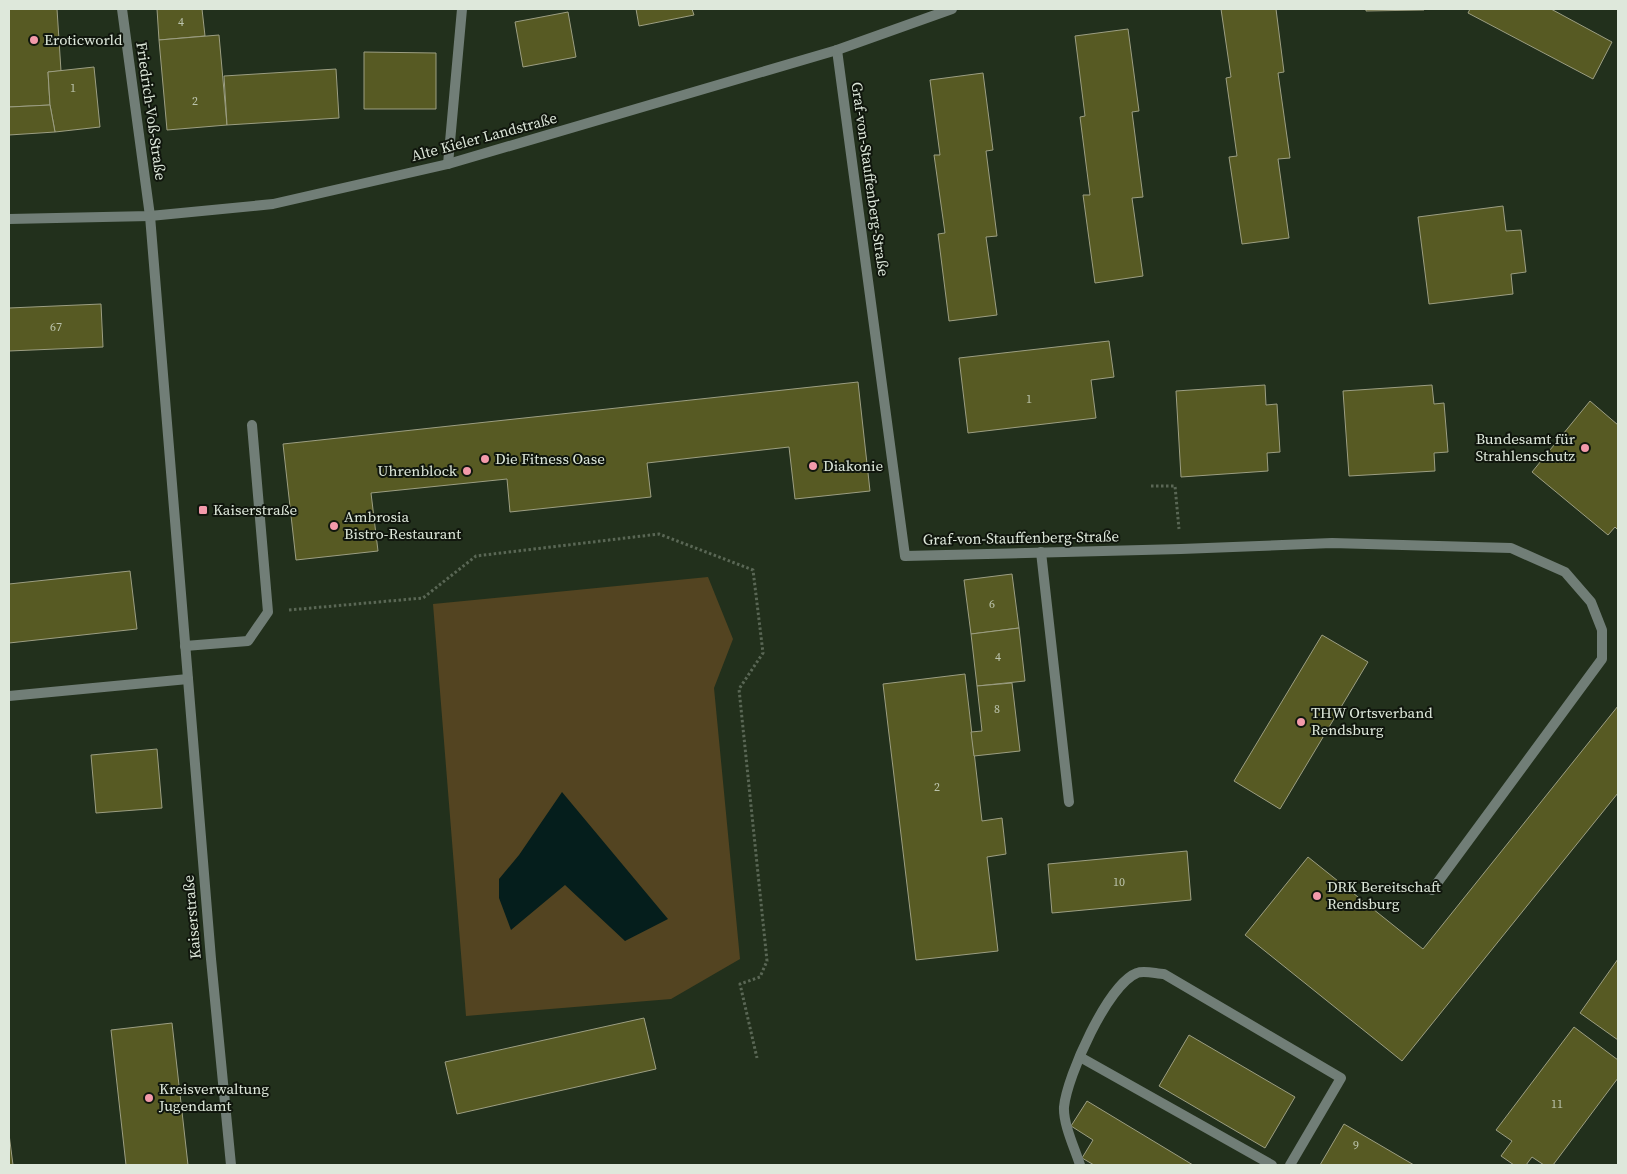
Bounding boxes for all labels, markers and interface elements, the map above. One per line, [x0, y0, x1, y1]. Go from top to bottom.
house number: 4 [178, 14, 184, 30]
place label: Eroticworld [44, 29, 123, 50]
marker: Eroticworld [28, 34, 40, 46]
street label: Friedrich-Voß-Straße [131, 40, 172, 182]
house number: 1 [70, 80, 76, 96]
street label: Graf-von-Stauffenberg-Straße [846, 80, 895, 278]
house number: 2 [192, 93, 198, 109]
street label: Alte Kieler Landstraße [409, 107, 559, 166]
house number: 67 [50, 319, 62, 335]
house number: 1 [1026, 391, 1032, 407]
place label: Bundesamt für Strahlenschutz [1475, 428, 1576, 466]
marker: Bundesamt für Strahlenschutz [1579, 442, 1591, 454]
place label: Die Fitness Oase [495, 448, 605, 469]
marker: Die Fitness Oase [479, 453, 491, 465]
place label: Diakonie [823, 455, 883, 476]
place label: Uhrenblock [378, 460, 458, 481]
marker: Diakonie [807, 460, 819, 472]
marker: Uhrenblock [461, 465, 473, 477]
place label: Kaiserstraße [213, 499, 297, 520]
marker: Kaiserstraße [197, 504, 209, 516]
place label: Ambrosia Bistro-Restaurant [344, 506, 461, 544]
marker: Ambrosia Bistro-Restaurant [328, 520, 340, 532]
street label: Graf-von-Stauffenberg-Straße [923, 525, 1120, 550]
house number: 6 [989, 596, 995, 612]
house number: 4 [995, 649, 1001, 665]
house number: 8 [994, 701, 1000, 717]
place label: THW Ortsverband Rendsburg [1311, 702, 1433, 740]
marker: THW Ortsverband Rendsburg [1295, 716, 1307, 728]
house number: 2 [934, 779, 940, 795]
street label: Kaiserstraße [177, 874, 206, 960]
house number: 10 [1113, 874, 1125, 890]
place label: DRK Bereitschaft Rendsburg [1327, 876, 1441, 914]
marker: DRK Bereitschaft Rendsburg [1311, 890, 1323, 902]
place label: Kreisverwaltung Jugendamt [158, 1078, 269, 1116]
marker: Kreisverwaltung Jugendamt [143, 1092, 155, 1104]
house number: 11 [1551, 1096, 1563, 1112]
house number: 9 [1353, 1137, 1359, 1153]

